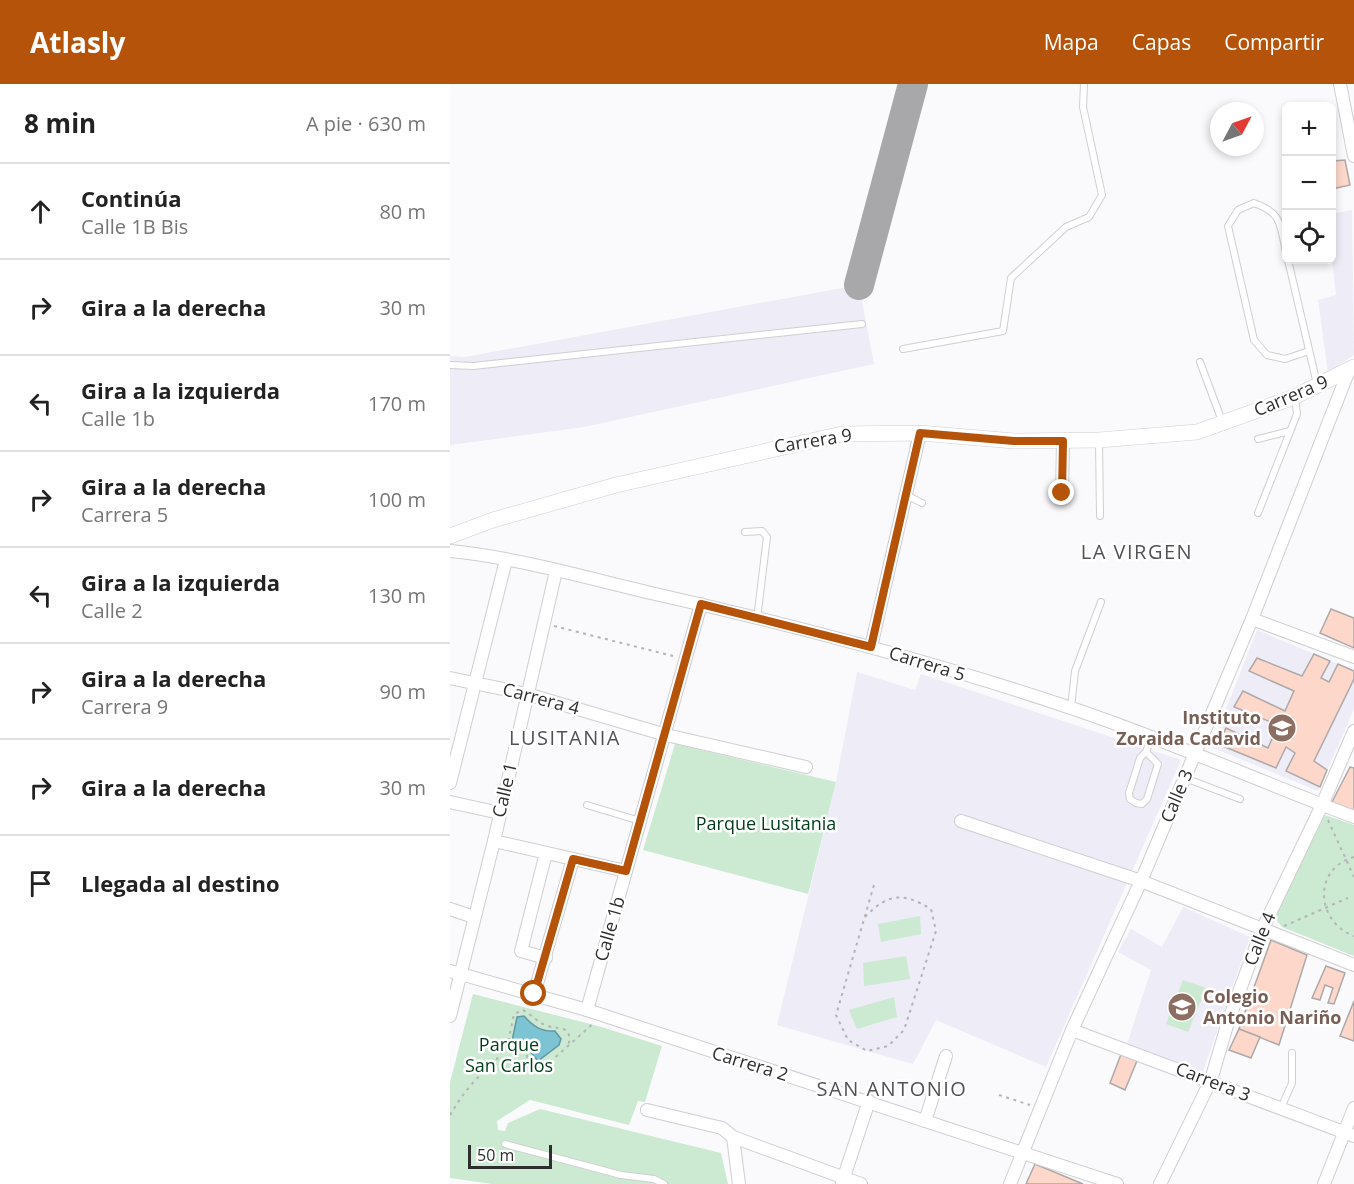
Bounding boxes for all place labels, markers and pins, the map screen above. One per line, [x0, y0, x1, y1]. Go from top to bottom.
place label: Instituto Zoraida Cadavid [1116, 705, 1261, 750]
school or university icon: Instituto Zoraida Cadavid [1266, 712, 1298, 744]
place label: Colegio Antonio Nariño [1203, 984, 1342, 1029]
school or university icon: Colegio Antonio Nariño [1166, 991, 1198, 1023]

